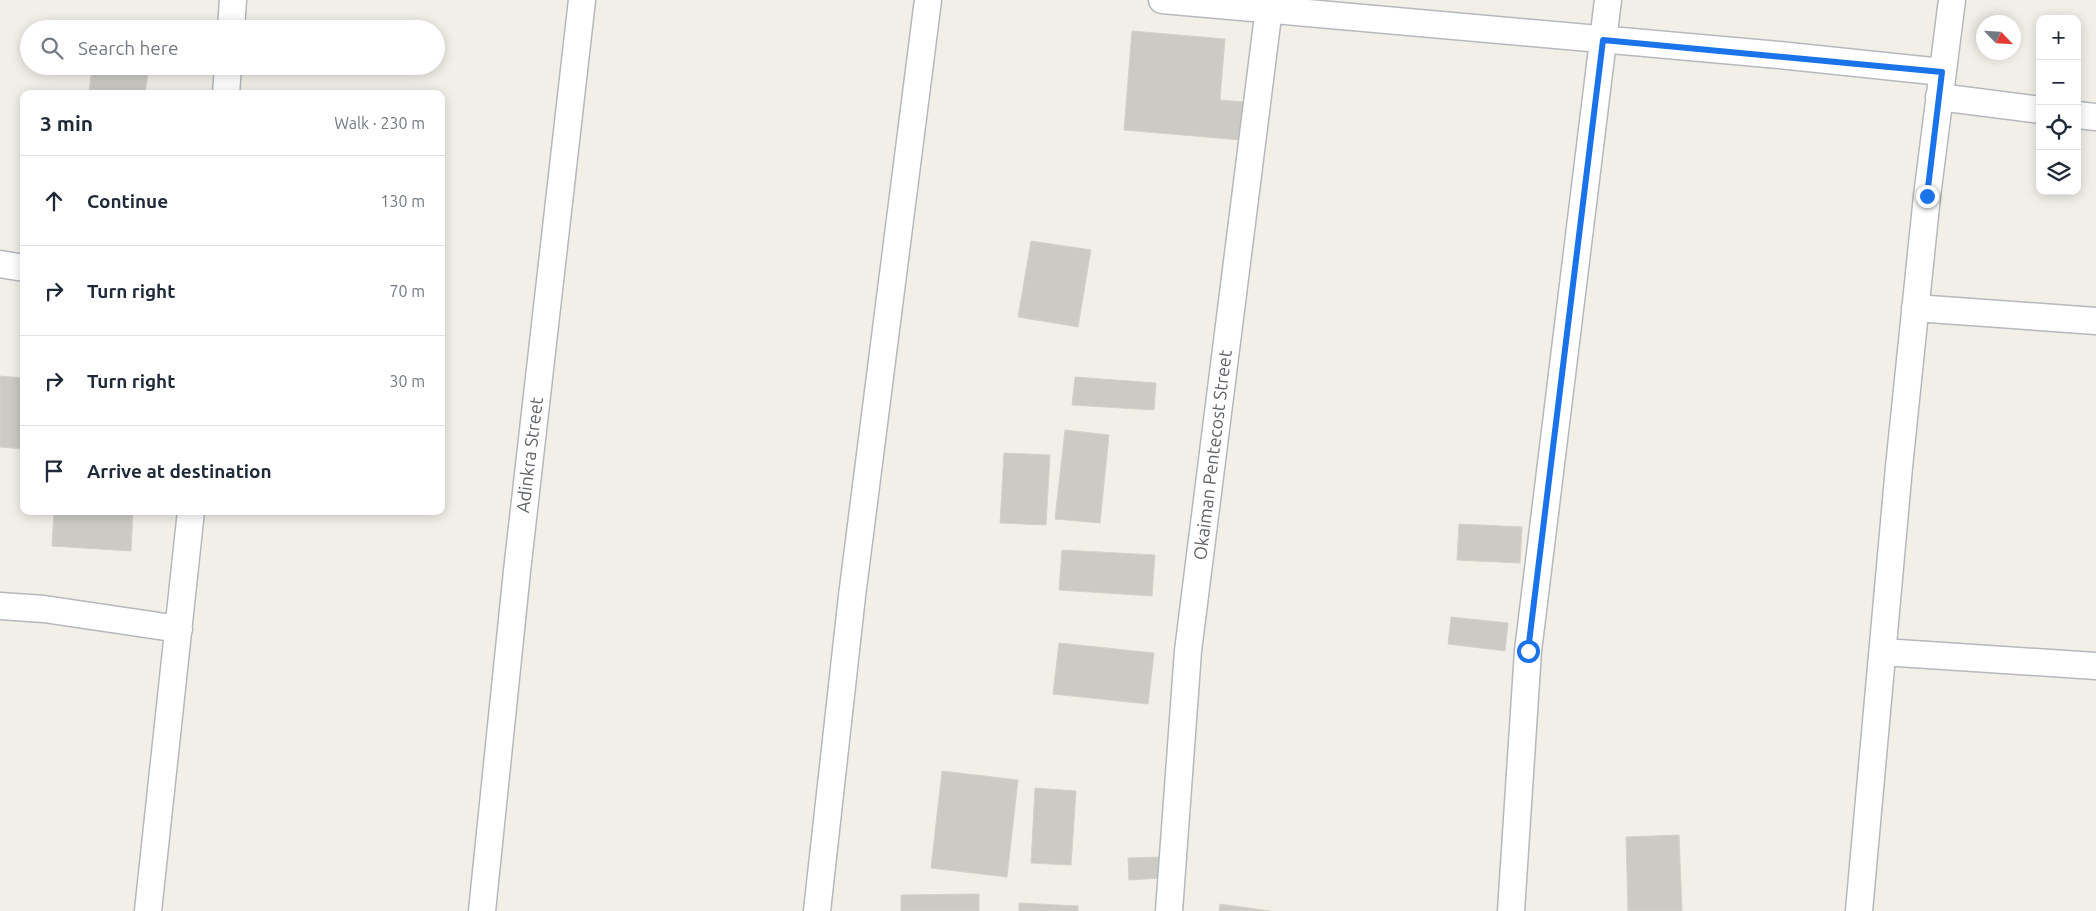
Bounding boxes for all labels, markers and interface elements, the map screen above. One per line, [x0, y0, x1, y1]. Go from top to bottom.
north arrow [1976, 15, 2021, 60]
map controls [2036, 15, 2081, 195]
button: + [2036, 15, 2081, 60]
search box [20, 20, 445, 75]
icon: search [38, 34, 66, 62]
text: Search here [78, 37, 178, 59]
button: − [2036, 60, 2081, 105]
button: locate [2036, 105, 2081, 150]
text: 3 min [40, 111, 93, 135]
text: Walk · 230 m [334, 114, 425, 132]
button: layers [2036, 150, 2081, 195]
route end [1916, 185, 1939, 208]
icon: ahead [40, 187, 68, 215]
text: Continue [87, 190, 168, 212]
text: 130 m [380, 192, 425, 210]
icon: right [40, 277, 68, 305]
text: Turn right [87, 280, 175, 302]
text: 70 m [389, 282, 425, 300]
street label: Okaiman Pentecost Street [1189, 349, 1235, 561]
icon: right [40, 367, 68, 395]
text: Turn right [87, 370, 175, 392]
text: 30 m [389, 372, 425, 390]
street label: Adinkra Street [512, 396, 546, 514]
icon: arrive [40, 457, 68, 485]
text: Arrive at destination [87, 460, 272, 482]
route start [1517, 640, 1540, 663]

